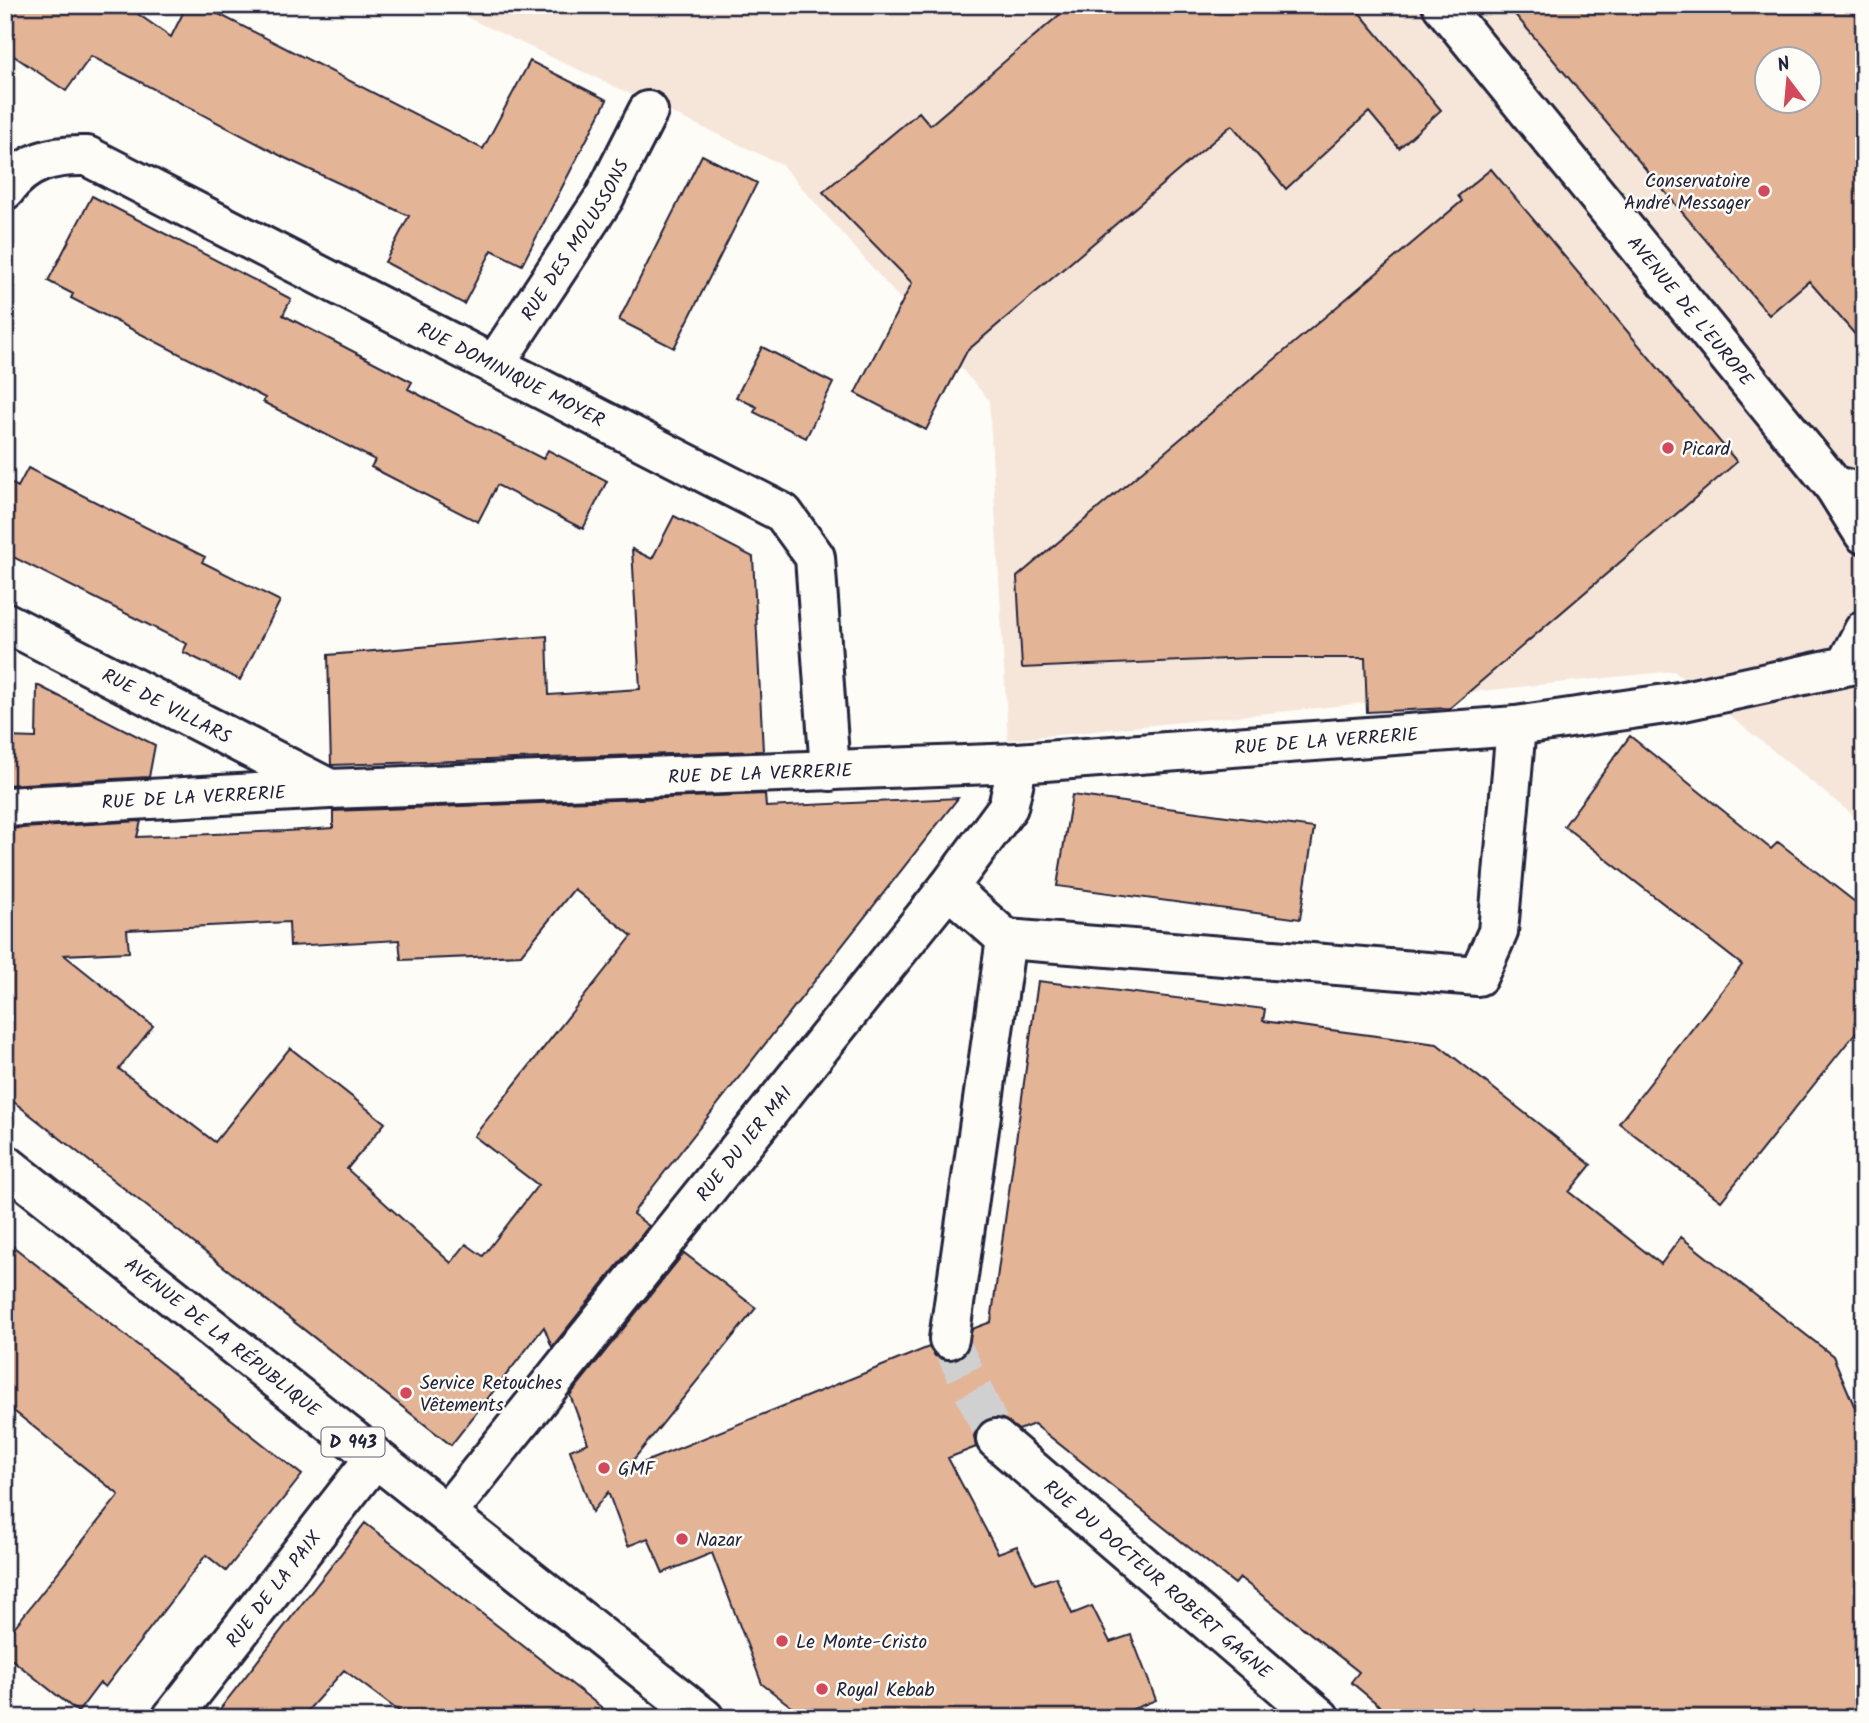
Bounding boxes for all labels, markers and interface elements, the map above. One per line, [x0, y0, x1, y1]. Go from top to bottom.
north arrow [1754, 46, 1824, 116]
text: N [1774, 50, 1794, 82]
street label: RUE DES MOLUSSONS [514, 155, 638, 327]
place label: Conservatoire André Messager [1624, 167, 1752, 219]
marker: Conservatoire André Messager [1756, 183, 1772, 199]
street label: AVENUE DE L'EUROPE [1619, 230, 1761, 394]
street label: RUE DOMINIQUE MOYER [412, 315, 609, 436]
place label: Picard [1682, 435, 1730, 465]
marker: Picard [1660, 440, 1676, 456]
street label: RUE DE VILLARS [96, 661, 236, 753]
street label: RUE DE LA VERRERIE [1233, 720, 1420, 764]
street label: RUE DE LA VERRERIE [668, 756, 854, 793]
street label: RUE DE LA VERRERIE [101, 778, 288, 819]
street label: RUE DU 1ER MAI [689, 1080, 801, 1209]
street label: AVENUE DE LA RÉPUBLIQUE [117, 1251, 327, 1426]
place label: Service Retouches Vêtements [420, 1369, 562, 1421]
marker: Service Retouches Vêtements [398, 1385, 414, 1401]
road number: D 943 [322, 1428, 384, 1456]
place label: GMF [618, 1455, 657, 1485]
marker: GMF [596, 1460, 612, 1476]
street label: RUE DU DOCTEUR ROBERT GAGNE [1036, 1473, 1278, 1688]
street label: RUE DE LA PAIX [219, 1525, 330, 1655]
place label: Nazar [696, 1526, 743, 1556]
marker: Nazar [674, 1531, 690, 1547]
place label: Le Monte-Cristo [796, 1628, 927, 1658]
marker: Le Monte-Cristo [774, 1633, 790, 1649]
place label: Royal Kebab [836, 1676, 934, 1706]
marker: Royal Kebab [814, 1681, 830, 1697]

